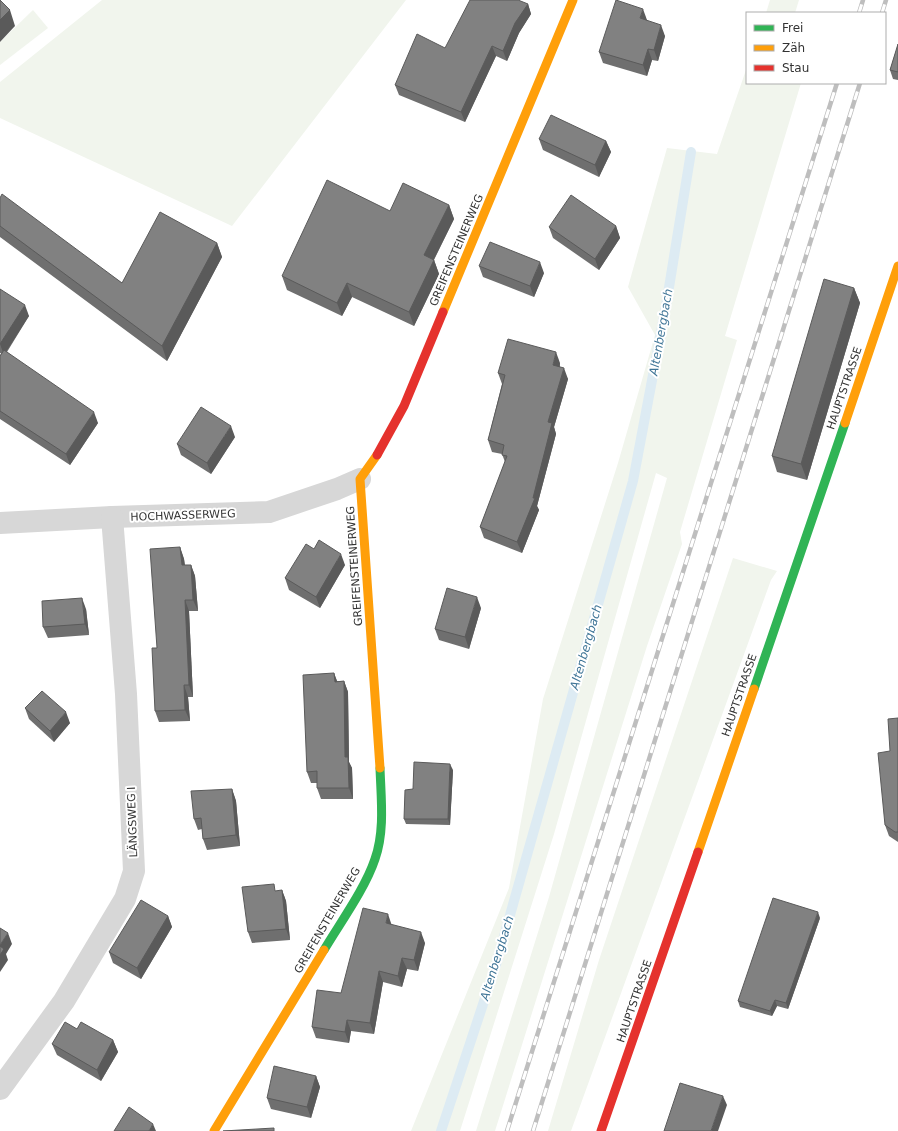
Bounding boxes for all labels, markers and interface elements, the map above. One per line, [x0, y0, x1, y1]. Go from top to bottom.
legend [746, 12, 886, 84]
text: Frei [782, 21, 803, 35]
text: Zäh [782, 41, 805, 55]
text: Stau [782, 61, 809, 75]
street label: GREIFENSTEINERWEG [427, 192, 486, 308]
water label: Altenbergbach [646, 287, 676, 378]
street label: HAUPTSTRASSE [824, 345, 865, 431]
street label: GREIFENSTEINERWEG [344, 505, 365, 627]
street label: HOCHWASSERWEG [130, 507, 236, 524]
water label: Altenbergbach [567, 603, 605, 692]
street label: HAUPTSTRASSE [719, 652, 760, 738]
street label: LÄNGSWEG I [125, 786, 140, 858]
street label: GREIFENSTEINERWEG [292, 865, 363, 976]
water label: Altenbergbach [477, 914, 517, 1003]
street label: HAUPTSTRASSE [614, 958, 655, 1044]

